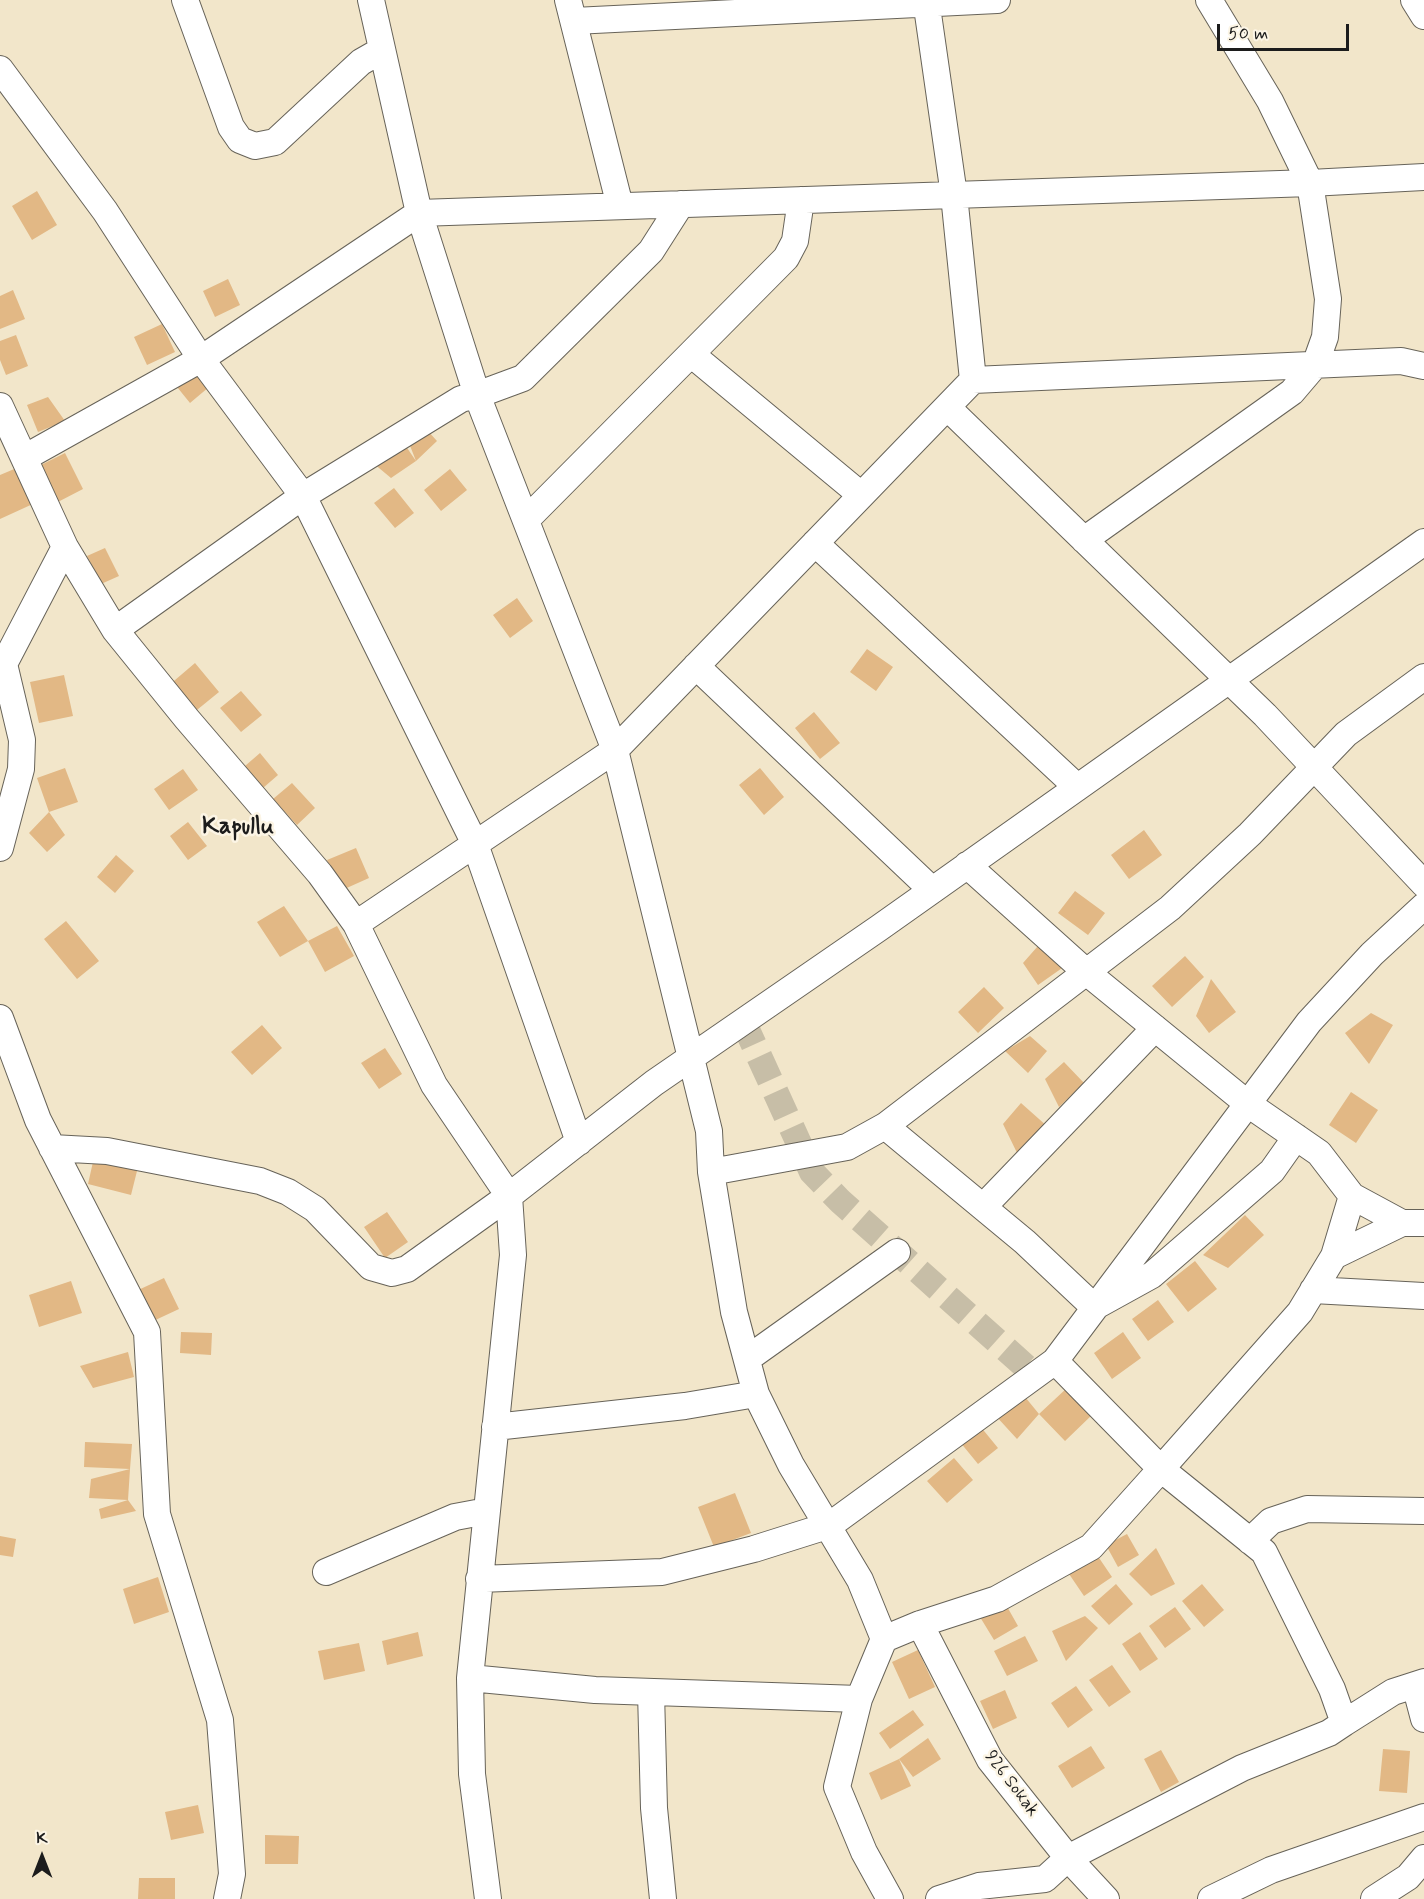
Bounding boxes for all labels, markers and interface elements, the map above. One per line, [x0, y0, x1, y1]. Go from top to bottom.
scale bar [1220, 12, 1352, 50]
text: 50 m [1228, 22, 1268, 46]
district label: Kapullu [202, 814, 274, 842]
street label: 926 Sokak [979, 1747, 1043, 1821]
north arrow [12, 1827, 72, 1887]
text: K [36, 1828, 48, 1849]

